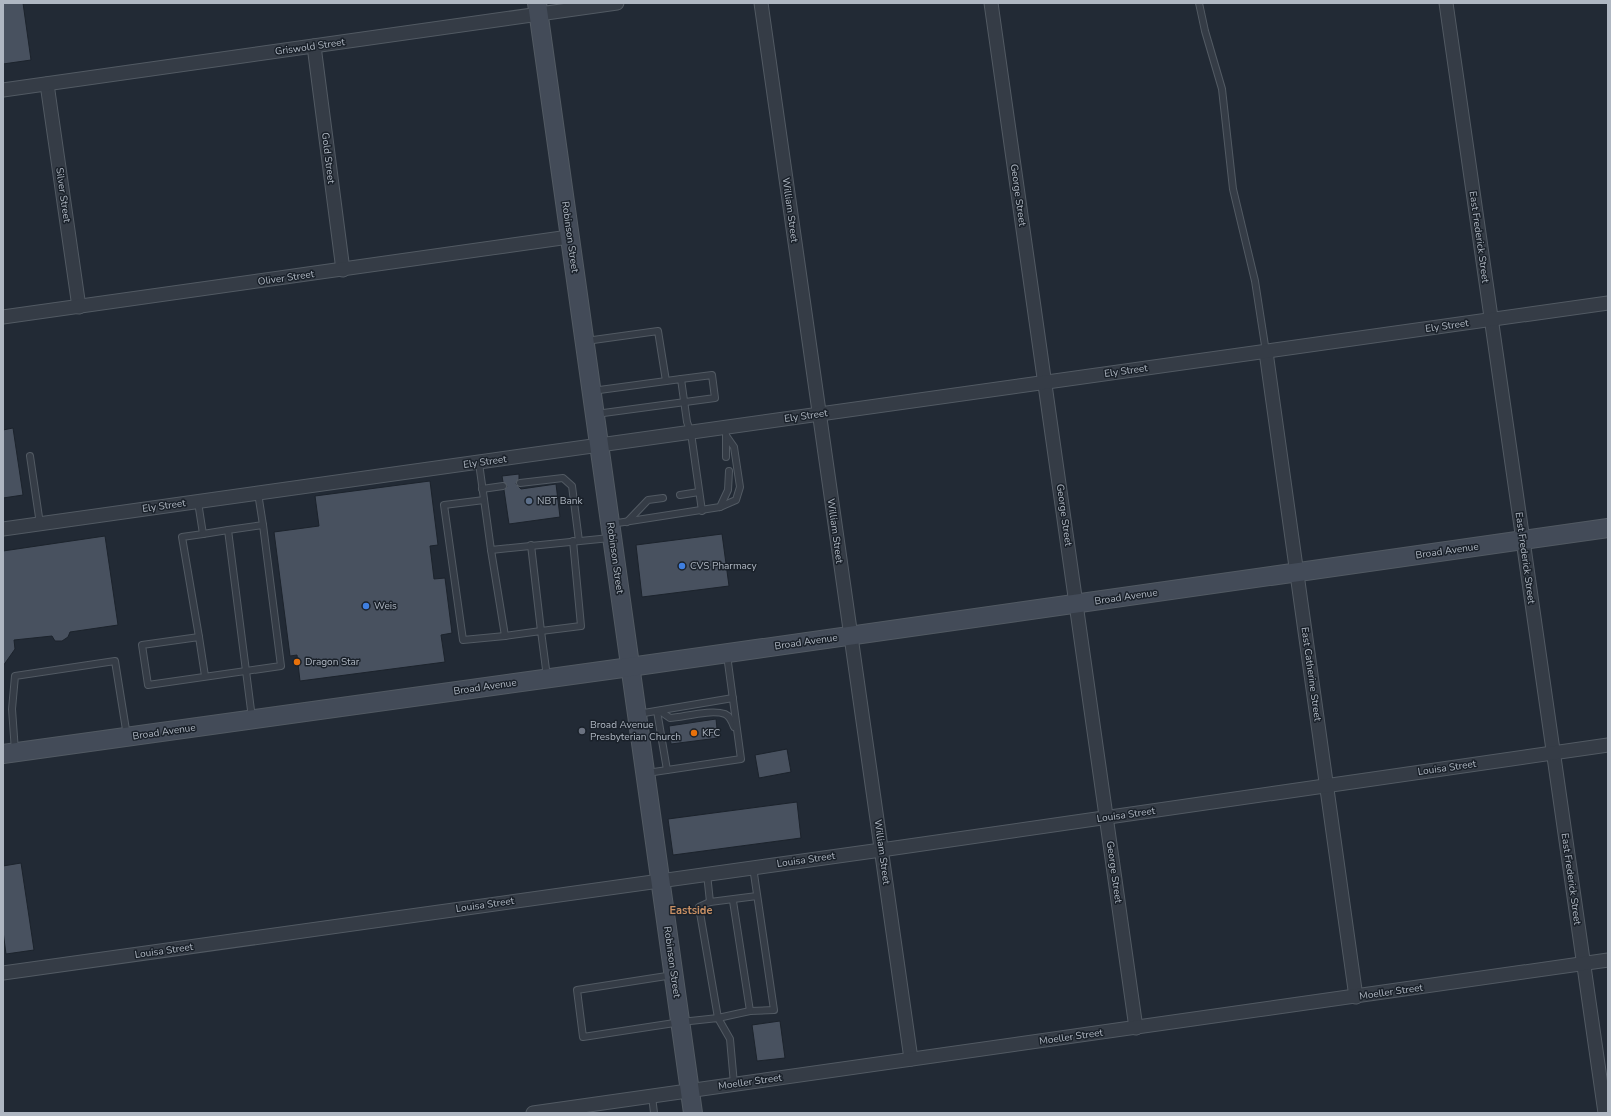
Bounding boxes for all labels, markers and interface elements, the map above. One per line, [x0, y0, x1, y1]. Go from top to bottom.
street label: Griswold Street [274, 35, 346, 59]
street label: Gold Street [318, 132, 338, 185]
street label: George Street [1007, 163, 1029, 228]
street label: Silver Street [52, 167, 74, 224]
street label: William Street [779, 177, 802, 244]
street label: East Frederick Street [1466, 190, 1492, 284]
street label: Robinson Street [558, 200, 582, 274]
street label: Oliver Street [257, 267, 316, 289]
street label: Ely Street [1424, 316, 1470, 336]
street label: Ely Street [1103, 361, 1149, 381]
street label: Ely Street [783, 406, 829, 426]
street label: Ely Street [462, 452, 508, 472]
street label: George Street [1053, 483, 1075, 548]
place label: NBT Bank [537, 494, 583, 508]
street label: Ely Street [141, 496, 187, 516]
marker: NBT Bank [524, 496, 534, 506]
street label: William Street [824, 498, 847, 565]
street label: East Frederick Street [1512, 511, 1538, 605]
street label: Robinson Street [603, 521, 627, 595]
street label: Broad Avenue [1415, 540, 1479, 562]
place label: CVS Pharmacy [690, 559, 757, 573]
marker: CVS Pharmacy [677, 561, 687, 571]
street label: Broad Avenue [1094, 586, 1158, 608]
place label: Weis [374, 599, 397, 613]
marker: Weis [361, 601, 371, 611]
street label: East Catherine Street [1297, 626, 1325, 723]
street label: Broad Avenue [774, 631, 838, 653]
place label: Dragon Star [305, 655, 360, 669]
marker: Dragon Star [292, 657, 302, 667]
street label: Broad Avenue [453, 676, 517, 698]
place label: Broad Avenue Presbyterian Church [590, 718, 681, 744]
street label: Broad Avenue [132, 721, 196, 743]
marker: Broad Avenue Presbyterian Church [577, 726, 587, 736]
place label: KFC [702, 726, 721, 740]
marker: KFC [689, 728, 699, 738]
street label: Louisa Street [1417, 757, 1478, 779]
street label: Louisa Street [1096, 804, 1157, 826]
street label: William Street [871, 819, 894, 886]
street label: East Frederick Street [1558, 832, 1584, 926]
street label: George Street [1103, 840, 1125, 905]
street label: Louisa Street [776, 849, 837, 871]
street label: Louisa Street [455, 894, 516, 916]
district label: Eastside [670, 903, 712, 918]
street label: Robinson Street [660, 925, 684, 999]
street label: Louisa Street [134, 940, 195, 962]
street label: Moeller Street [1358, 981, 1424, 1003]
street label: Moeller Street [1038, 1026, 1104, 1048]
street label: Moeller Street [717, 1071, 783, 1093]

